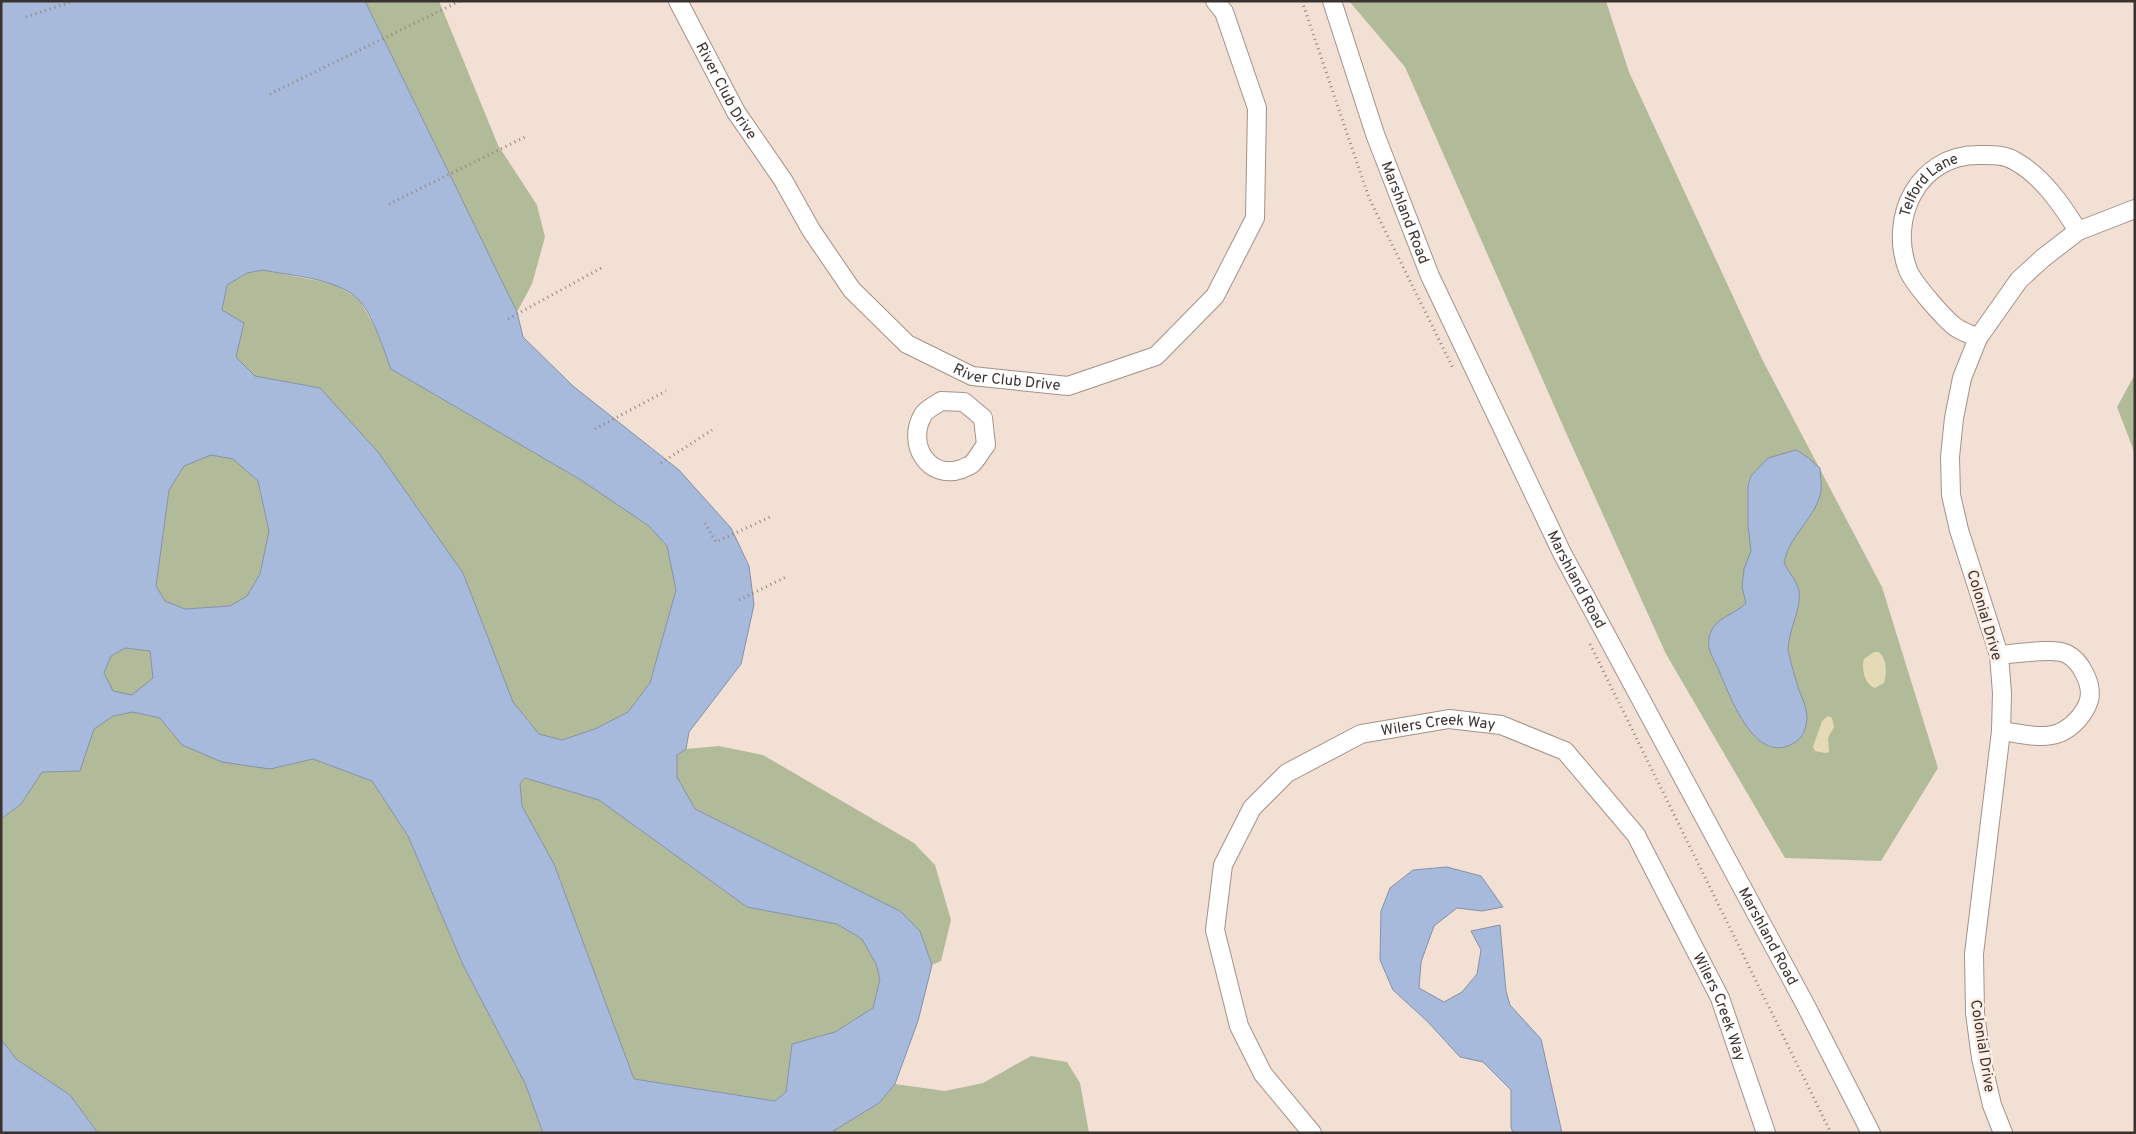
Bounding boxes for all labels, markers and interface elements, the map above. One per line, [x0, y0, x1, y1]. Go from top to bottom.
street label: River Club Drive [690, 40, 760, 144]
street label: Telford Lane [1896, 150, 1961, 219]
street label: Marshland Road [1376, 159, 1432, 267]
street label: River Club Drive [949, 360, 1061, 396]
street label: Marshland Road [1542, 528, 1609, 632]
street label: Colonial Drive [1962, 568, 2006, 663]
street label: Wilers Creek Way [1380, 711, 1496, 741]
street label: Marshland Road [1733, 885, 1801, 989]
street label: Wilers Creek Way [1687, 950, 1749, 1064]
street label: Colonial Drive [1965, 999, 1998, 1094]

